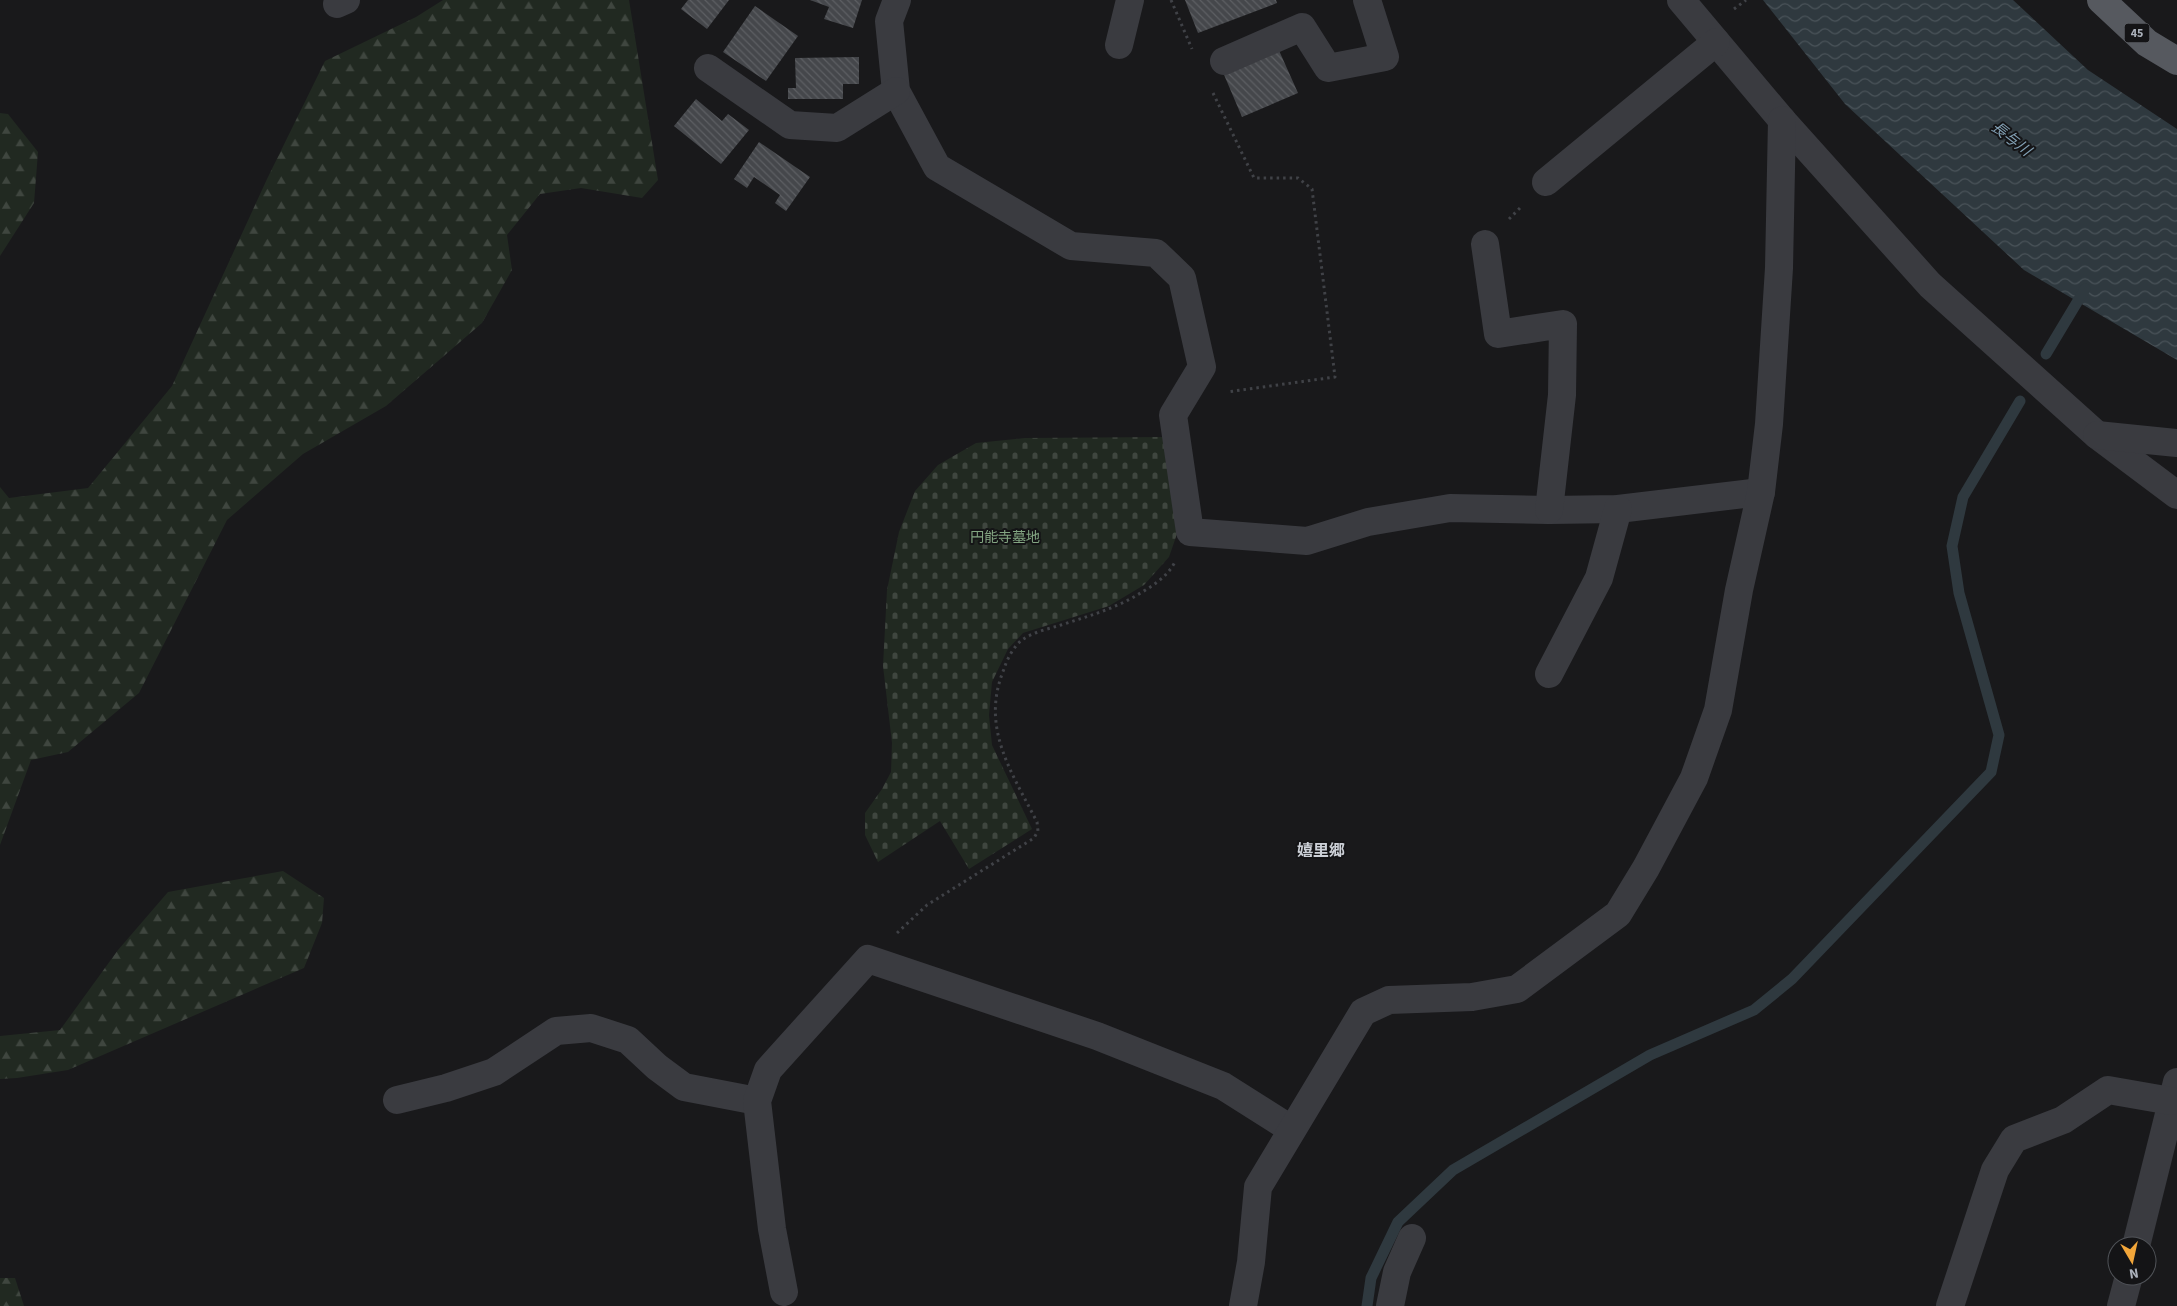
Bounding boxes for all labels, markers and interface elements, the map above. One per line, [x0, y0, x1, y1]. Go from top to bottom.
road number: 45 [2124, 23, 2150, 42]
water label: 長与川 [1987, 117, 2037, 162]
park label: 円能寺墓地 [970, 528, 1040, 548]
district label: 嬉里郷 [1297, 840, 1345, 862]
north arrow [2107, 1236, 2157, 1286]
text: N [2128, 1262, 2140, 1283]

